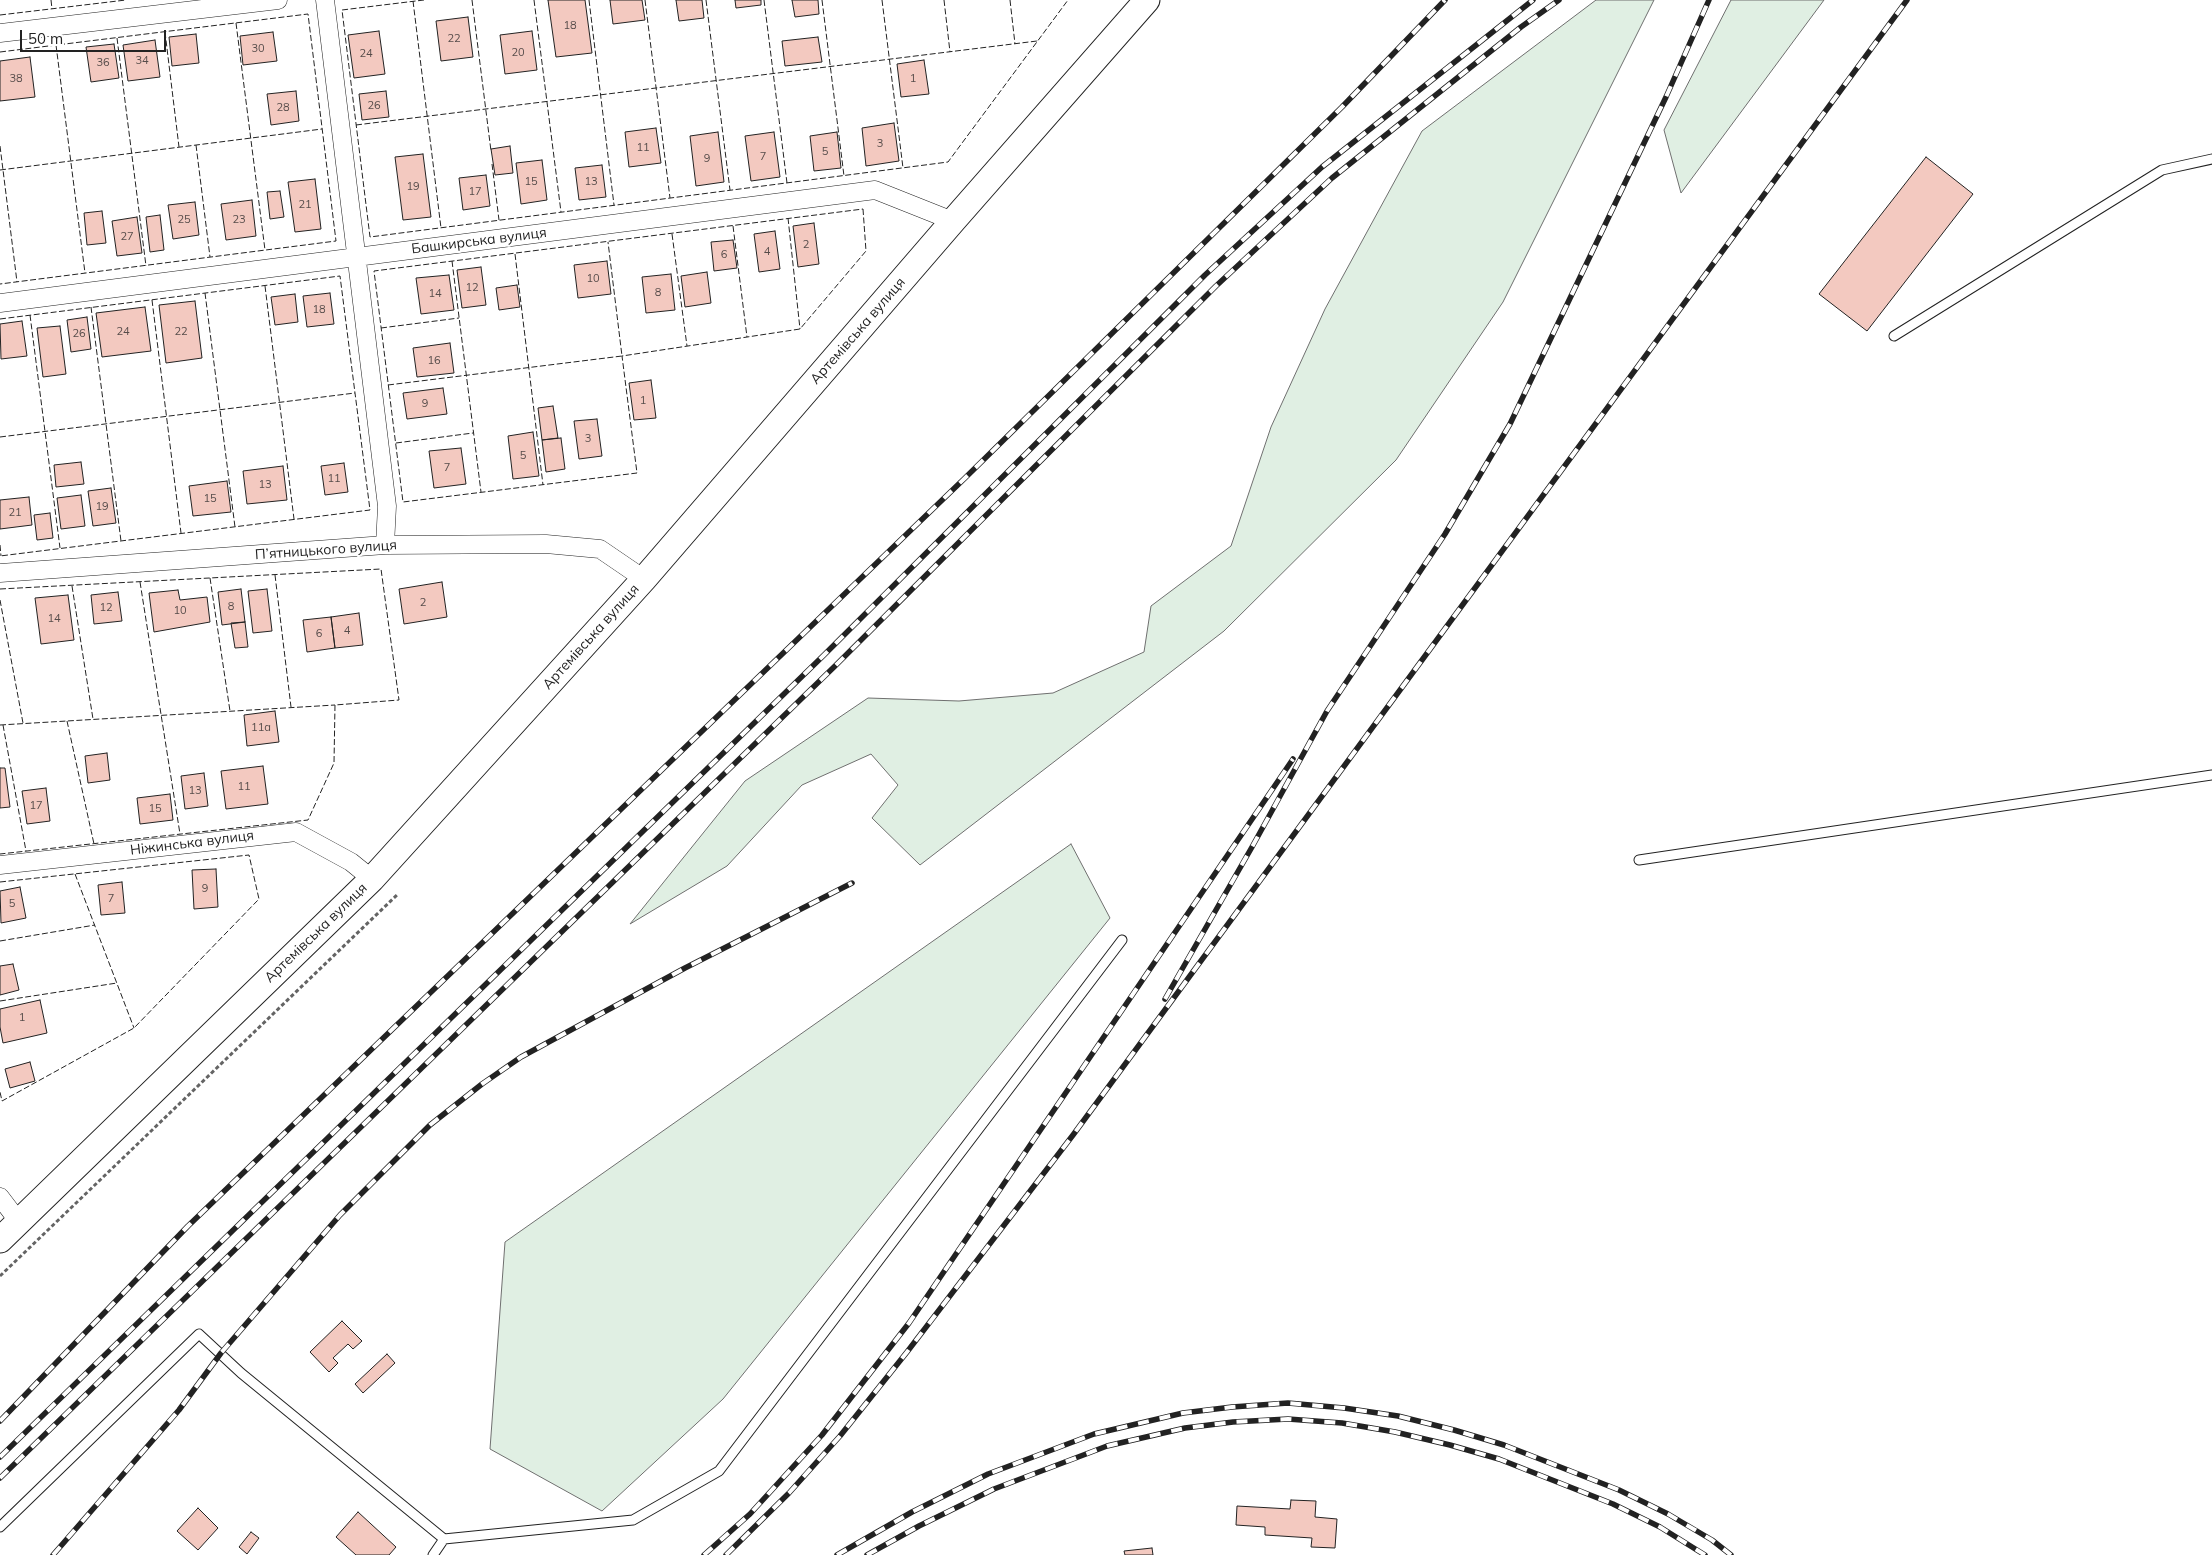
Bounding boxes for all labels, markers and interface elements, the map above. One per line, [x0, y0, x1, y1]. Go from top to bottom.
house number: 18 [563, 19, 577, 33]
scale bar [22, 20, 169, 52]
text: 50 m [28, 29, 63, 48]
house number: 22 [447, 32, 461, 46]
house number: 30 [251, 42, 265, 56]
house number: 20 [511, 46, 525, 60]
house number: 24 [359, 47, 373, 61]
house number: 34 [135, 54, 149, 68]
house number: 36 [96, 56, 110, 70]
house number: 38 [9, 72, 23, 86]
house number: 1 [910, 72, 916, 86]
house number: 26 [367, 99, 381, 113]
house number: 28 [276, 101, 290, 115]
house number: 3 [877, 137, 883, 151]
house number: 11 [636, 141, 650, 155]
house number: 5 [822, 145, 828, 159]
house number: 7 [760, 150, 766, 164]
house number: 9 [704, 152, 710, 166]
house number: 15 [524, 175, 538, 189]
house number: 13 [584, 175, 598, 189]
house number: 19 [406, 180, 420, 194]
house number: 17 [468, 185, 482, 199]
house number: 21 [298, 198, 312, 212]
house number: 25 [177, 213, 191, 227]
house number: 23 [232, 213, 246, 227]
street label: Башкирська вулиця [410, 224, 548, 258]
house number: 27 [120, 230, 134, 244]
house number: 2 [803, 238, 809, 252]
house number: 4 [764, 245, 770, 259]
house number: 6 [721, 248, 727, 262]
house number: 10 [586, 272, 600, 286]
street label: Артемівська вулиця [807, 274, 909, 388]
house number: 12 [465, 281, 479, 295]
house number: 8 [655, 286, 661, 300]
house number: 14 [428, 287, 442, 301]
house number: 18 [312, 303, 326, 317]
house number: 24 [116, 325, 130, 339]
house number: 22 [174, 325, 188, 339]
house number: 26 [72, 327, 86, 341]
house number: 16 [427, 354, 441, 368]
house number: 1 [640, 394, 646, 408]
house number: 9 [422, 397, 428, 411]
house number: 3 [585, 432, 591, 446]
house number: 5 [520, 449, 526, 463]
house number: 7 [444, 461, 450, 475]
house number: 11 [327, 472, 341, 486]
house number: 13 [258, 478, 272, 492]
house number: 15 [203, 492, 217, 506]
house number: 19 [95, 500, 109, 514]
house number: 21 [8, 506, 22, 520]
street label: П’ятницького вулиця [254, 537, 398, 563]
street label: Артемівська вулиця [539, 581, 643, 693]
house number: 2 [420, 596, 426, 610]
house number: 8 [228, 600, 234, 614]
house number: 12 [99, 601, 113, 615]
house number: 10 [173, 604, 187, 618]
house number: 14 [47, 612, 61, 626]
house number: 4 [344, 624, 350, 638]
house number: 6 [316, 627, 322, 641]
house number: 11а [251, 721, 271, 735]
house number: 11 [237, 780, 251, 794]
house number: 13 [188, 784, 202, 798]
house number: 17 [29, 799, 43, 813]
house number: 15 [148, 802, 162, 816]
street label: Ніжинська вулиця [129, 827, 255, 859]
street label: Артемівська вулиця [261, 880, 371, 986]
house number: 9 [202, 882, 208, 896]
house number: 7 [108, 892, 114, 906]
house number: 5 [9, 897, 15, 911]
house number: 1 [19, 1011, 25, 1025]

